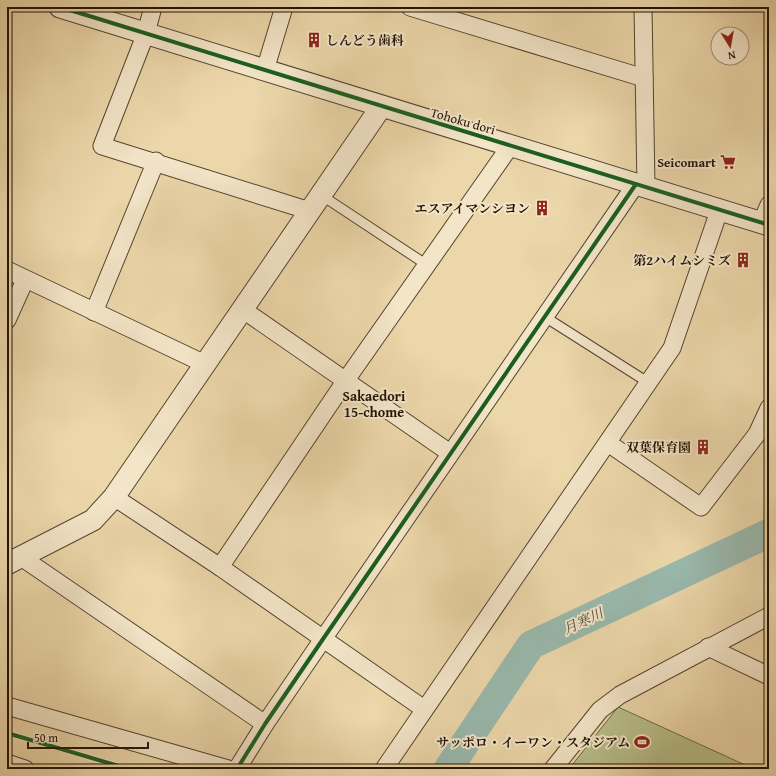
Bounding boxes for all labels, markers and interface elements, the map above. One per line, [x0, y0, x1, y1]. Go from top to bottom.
north arrow [710, 26, 750, 66]
building icon: しんどう歯科 [305, 31, 323, 49]
place label: しんどう歯科 [326, 31, 404, 50]
text: N [726, 47, 737, 64]
street label: Tohoku dori [428, 103, 498, 139]
place label: Seicomart [657, 153, 716, 172]
supermarket icon: Seicomart [719, 153, 737, 171]
place label: エスアイマンシヨン [414, 199, 530, 218]
building icon: エスアイマンシヨン [533, 199, 551, 217]
place label: 第2ハイムシミズ [633, 251, 731, 270]
building icon: 第2ハイムシミズ [734, 251, 752, 269]
district label: Sakaedori 15-chome [343, 386, 406, 422]
place label: 双葉保育園 [626, 438, 691, 457]
building icon: 双葉保育園 [694, 438, 712, 456]
water label: 月寒川 [560, 602, 608, 639]
scale bar [28, 724, 148, 750]
text: 50 m [34, 729, 58, 746]
place label: サッポロ・イーワン・スタジアム [436, 733, 630, 752]
sports icon: サッポロ・イーワン・スタジアム [633, 733, 651, 751]

